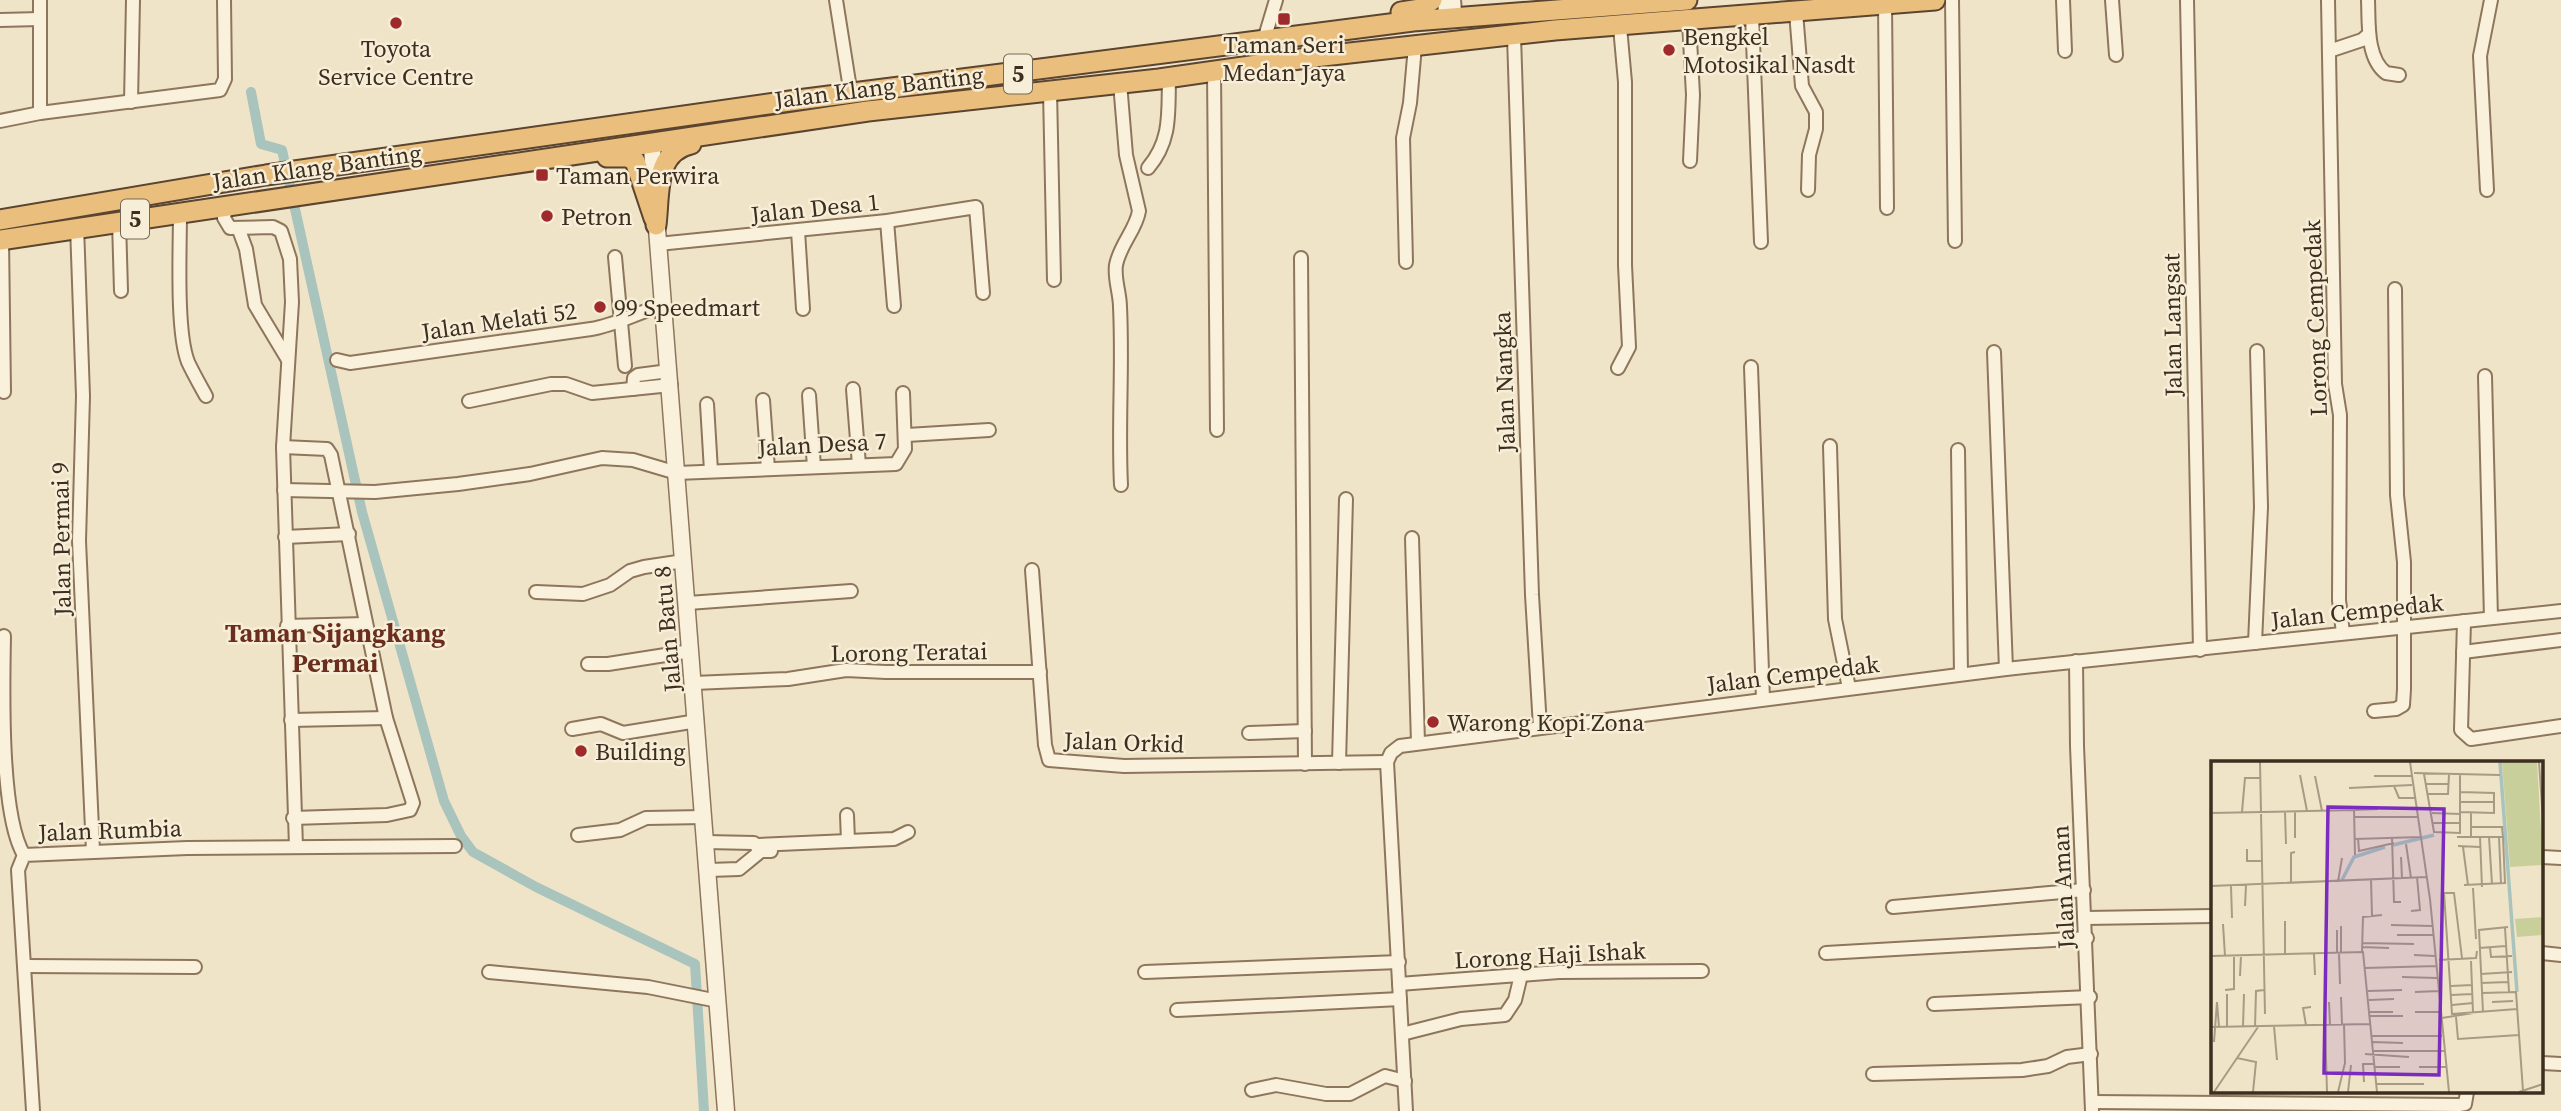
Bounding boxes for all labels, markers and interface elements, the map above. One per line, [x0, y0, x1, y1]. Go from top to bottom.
marker: Taman Seri Medan Jaya [1276, 11, 1292, 27]
marker: Toyota Service Centre [388, 15, 404, 31]
place label: Bengkel Motosikal Nasdt [1683, 20, 1855, 81]
place label: Taman Seri Medan Jaya [1222, 28, 1347, 89]
place label: Toyota Service Centre [318, 32, 474, 93]
marker: Bengkel Motosikal Nasdt [1661, 42, 1677, 58]
road number: 5 [1004, 54, 1032, 94]
street label: Jalan Klang Banting [771, 58, 986, 116]
street label: Jalan Klang Banting [209, 136, 424, 198]
place label: Taman Perwira [556, 159, 720, 192]
marker: Taman Perwira [534, 167, 550, 183]
street label: Jalan Desa 1 [748, 185, 881, 231]
road number: 5 [121, 200, 149, 238]
place label: Petron [561, 200, 632, 233]
marker: Petron [539, 208, 555, 224]
street label: Lorong Cempedak [2295, 218, 2335, 417]
street label: Jalan Langsat [2154, 253, 2190, 398]
place label: 99 Speedmart [614, 291, 760, 324]
street label: Jalan Melati 52 [418, 294, 579, 348]
marker: 99 Speedmart [592, 299, 608, 315]
street label: Jalan Nangka [1485, 310, 1523, 454]
street label: Jalan Desa 7 [756, 424, 887, 464]
street label: Jalan Permai 9 [43, 462, 79, 617]
street label: Jalan Batu 8 [645, 565, 689, 694]
street label: Jalan Cempedak [2268, 585, 2446, 637]
district label: Taman Sijangkang Permai [225, 615, 445, 681]
street label: Lorong Teratai [830, 634, 988, 670]
street label: Jalan Cempedak [1704, 647, 1882, 701]
place label: Warong Kopi Zona [1447, 706, 1645, 739]
marker: Warong Kopi Zona [1425, 714, 1441, 730]
street label: Jalan Orkid [1062, 723, 1185, 761]
place label: Building [595, 735, 686, 768]
marker: Building [573, 743, 589, 759]
inset map [2211, 761, 2544, 1094]
street label: Jalan Rumbia [37, 811, 183, 849]
street label: Jalan Aman [2043, 824, 2083, 951]
street label: Lorong Haji Ishak [1453, 933, 1647, 976]

